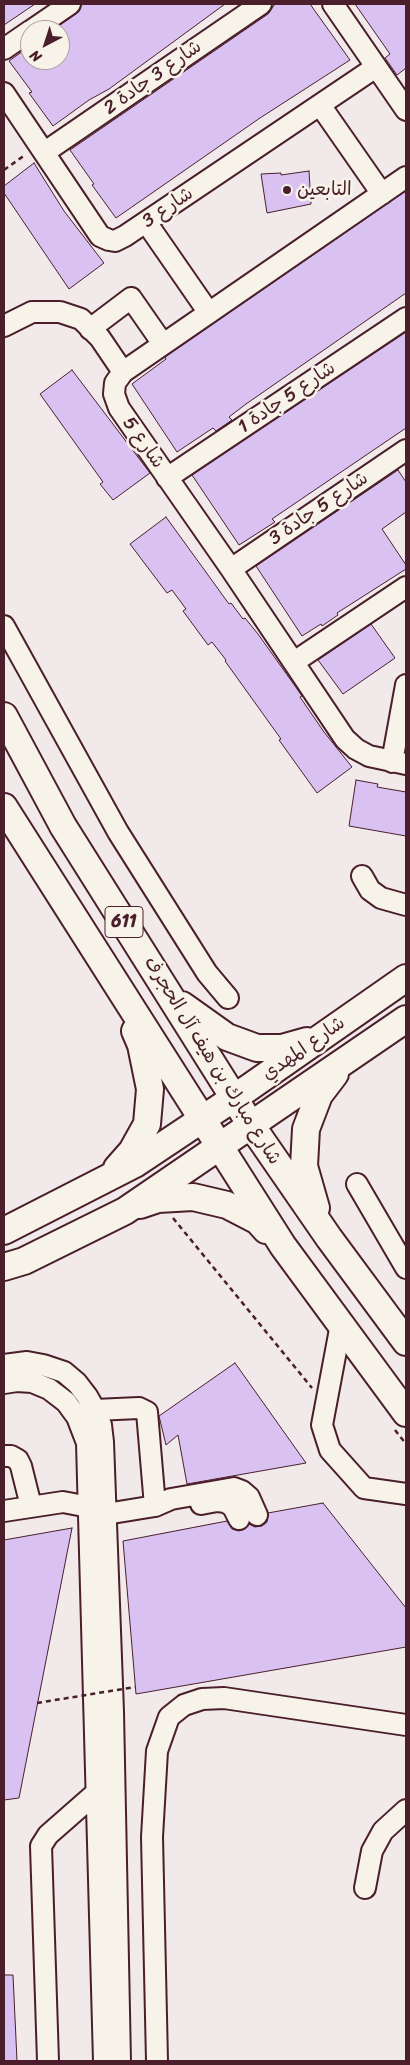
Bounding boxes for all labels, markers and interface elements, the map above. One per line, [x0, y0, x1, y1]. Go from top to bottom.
north arrow [20, 20, 70, 70]
street label: شارع 3 جادة 2 [100, 36, 206, 120]
text: N [24, 43, 47, 69]
place label: التابعين [297, 179, 352, 201]
street label: شارع 3 [138, 183, 198, 233]
marker: التابعين [281, 184, 293, 196]
street label: شارع 5 جادة 1 [234, 357, 340, 439]
street label: شارع 5 [117, 413, 169, 473]
street label: شارع 5 جادة 3 [265, 467, 373, 551]
road number: 611 [105, 906, 143, 938]
street label: شارع مبارك بن هيف آل الحجرف [138, 953, 286, 1169]
street label: شارع المهدي [258, 1012, 350, 1086]

